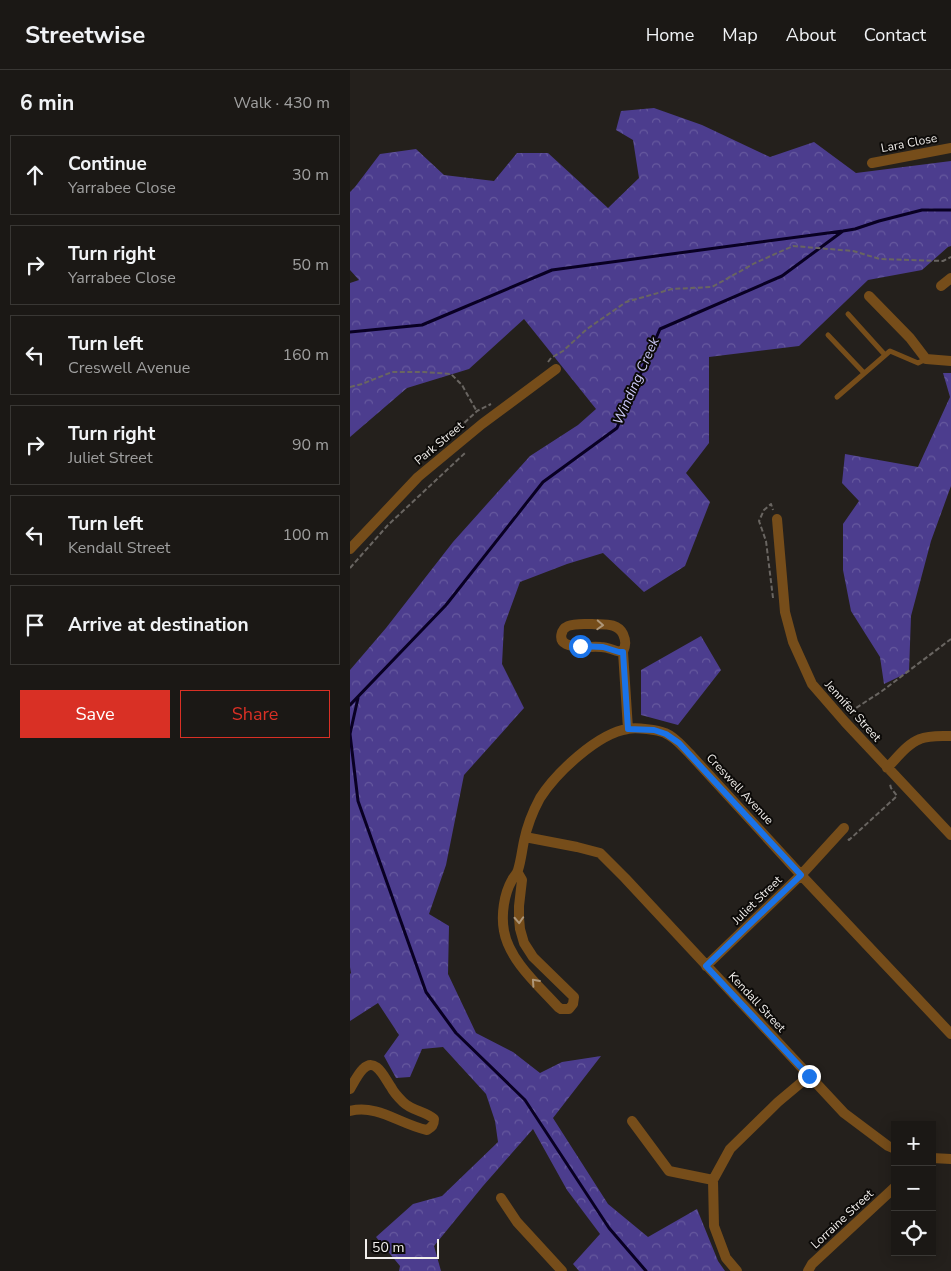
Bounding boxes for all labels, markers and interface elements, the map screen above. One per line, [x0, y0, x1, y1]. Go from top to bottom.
text: Streetwise [25, 19, 145, 51]
text: Home [646, 23, 694, 47]
text: Map [722, 23, 758, 47]
text: About [786, 23, 836, 47]
text: Contact [864, 23, 926, 47]
text: 6 min [20, 89, 74, 117]
text: Walk · 430 m [234, 92, 330, 114]
street label: Lara Close [880, 130, 938, 156]
text: Continue [68, 151, 147, 177]
icon: ahead [21, 161, 49, 189]
text: 30 m [292, 164, 329, 186]
text: Yarrabee Close [68, 177, 176, 199]
text: Turn right [68, 241, 155, 267]
icon: right [21, 251, 49, 279]
text: 50 m [292, 254, 329, 276]
text: Yarrabee Close [68, 267, 176, 289]
text: Turn left [68, 331, 143, 357]
water label: Winding Creek [608, 333, 664, 428]
icon: left [21, 341, 49, 369]
text: 160 m [282, 344, 329, 366]
text: Creswell Avenue [68, 357, 190, 379]
street label: Park Street [411, 417, 468, 468]
text: Turn right [68, 421, 155, 447]
icon: right [21, 431, 49, 459]
text: 90 m [292, 434, 329, 456]
text: Juliet Street [68, 447, 152, 469]
text: Turn left [68, 511, 143, 537]
icon: left [21, 521, 49, 549]
text: 100 m [282, 524, 329, 546]
text: Kendall Street [68, 537, 170, 559]
icon: arrive [21, 611, 49, 639]
text: Arrive at destination [68, 612, 249, 638]
one-way arrow [596, 619, 604, 630]
route start [569, 635, 592, 658]
street label: Jennifer Street [821, 676, 885, 746]
button: Save [20, 690, 170, 738]
button: Share [180, 690, 330, 738]
street label: Creswell Avenue [703, 750, 777, 828]
street label: Juliet Street [728, 872, 786, 928]
one-way arrow [514, 916, 525, 924]
street label: Kendall Street [725, 968, 790, 1036]
one-way arrow [532, 978, 541, 987]
route end [798, 1065, 821, 1088]
map controls [891, 1121, 936, 1256]
button: + [891, 1121, 936, 1166]
button: − [891, 1166, 936, 1211]
street label: Lorraine Street [807, 1185, 877, 1252]
button: locate [891, 1211, 936, 1256]
scale bar [365, 1236, 439, 1259]
text: 50 m [372, 1238, 404, 1257]

